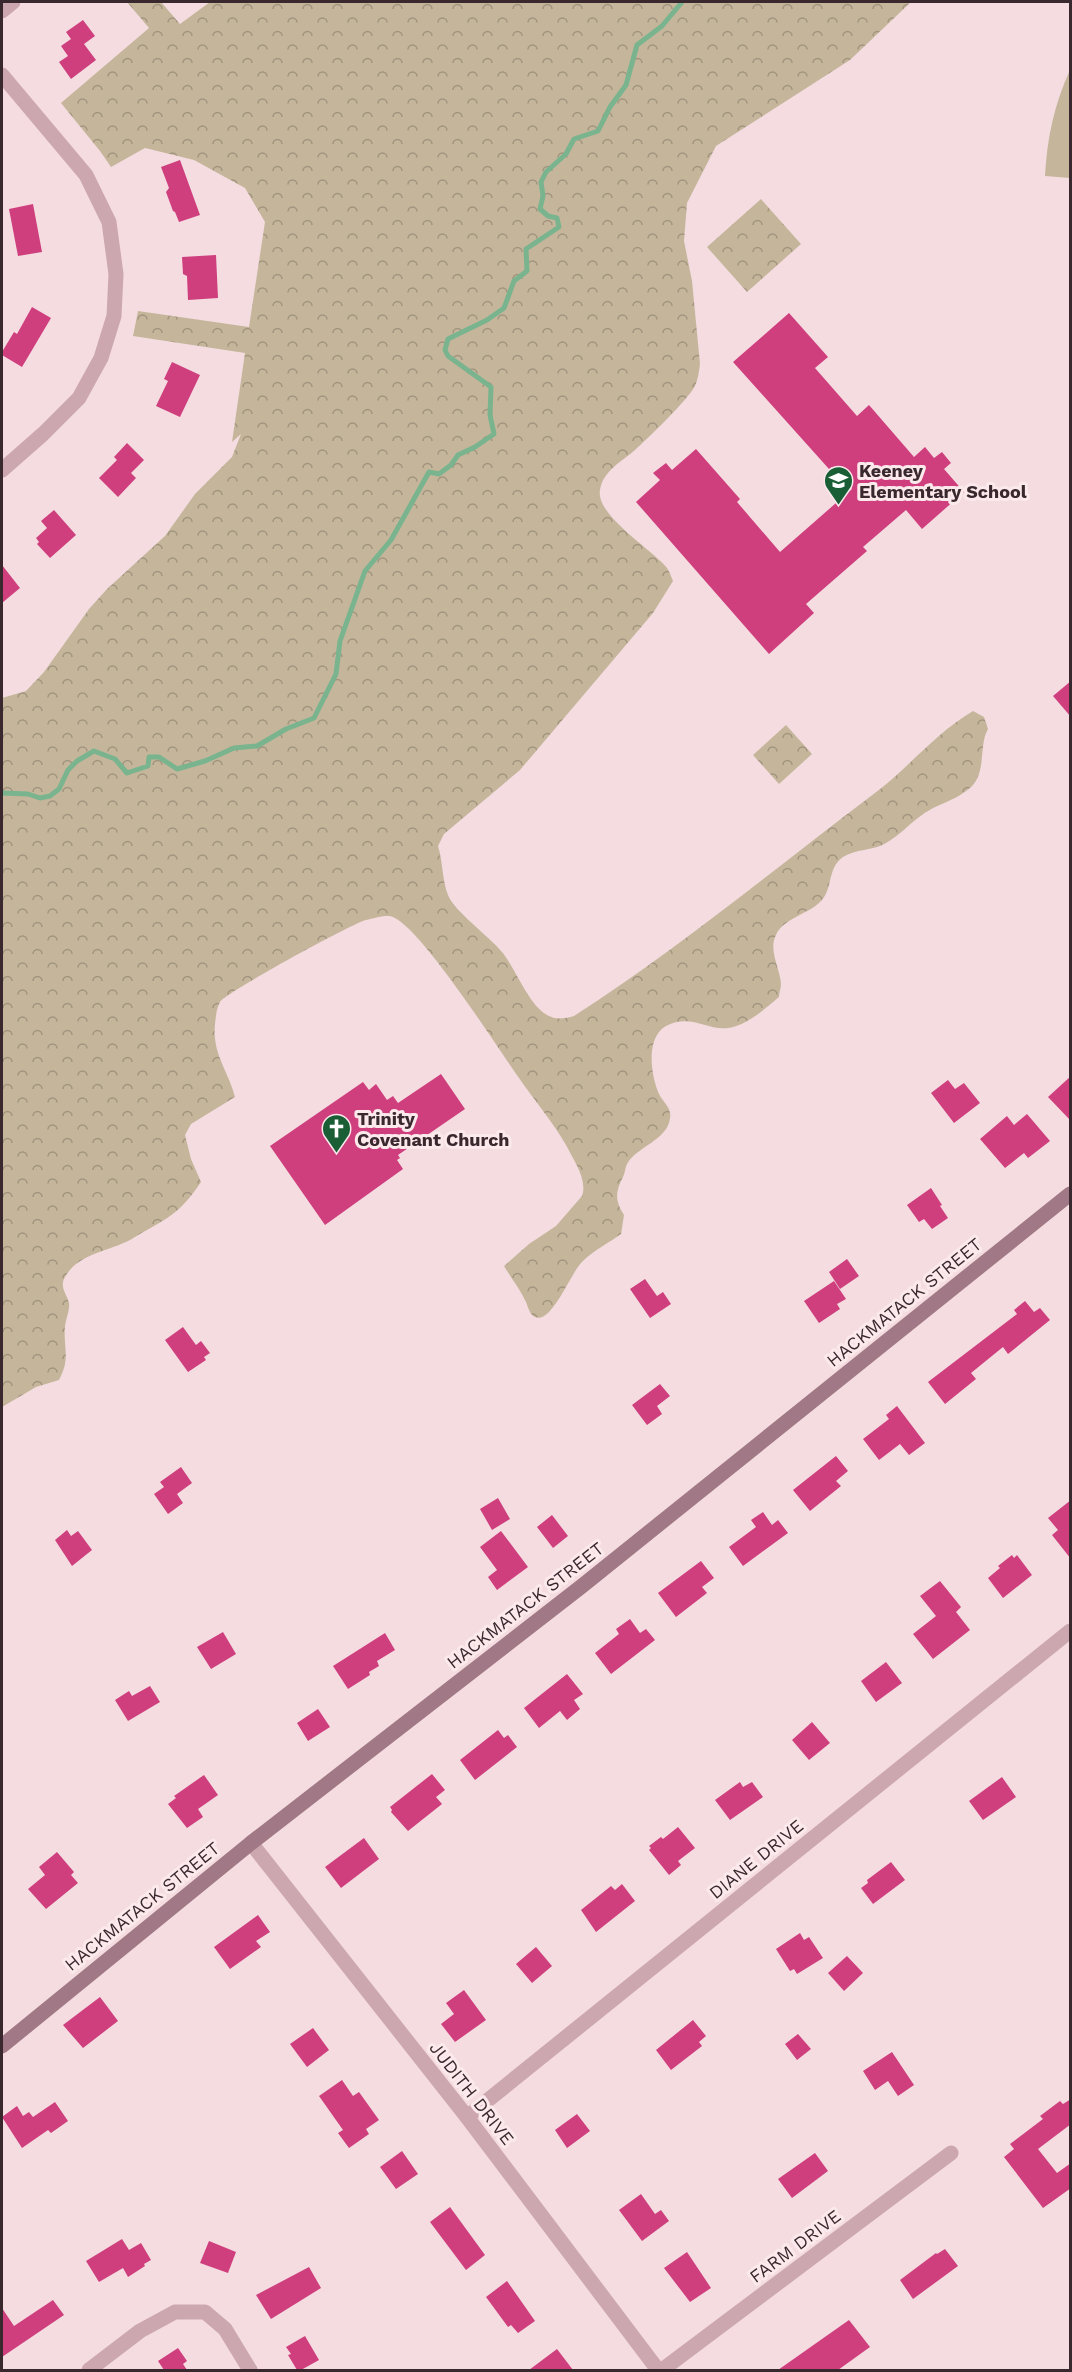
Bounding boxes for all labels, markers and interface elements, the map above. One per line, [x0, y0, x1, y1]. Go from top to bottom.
place label: Keeney Elementary School [859, 460, 1027, 502]
school or university icon: Keeney Elementary School [822, 464, 854, 506]
place label: Trinity Covenant Church [357, 1108, 510, 1150]
church icon: Trinity Covenant Church [320, 1112, 352, 1154]
street label: HACKMATACK STREET [822, 1233, 986, 1371]
street label: HACKMATACK STREET [443, 1537, 608, 1673]
street label: DIANE DRIVE [705, 1815, 807, 1903]
street label: HACKMATACK STREET [60, 1837, 224, 1975]
street label: JUDITH DRIVE [425, 2037, 519, 2149]
street label: FARM DRIVE [745, 2205, 845, 2287]

